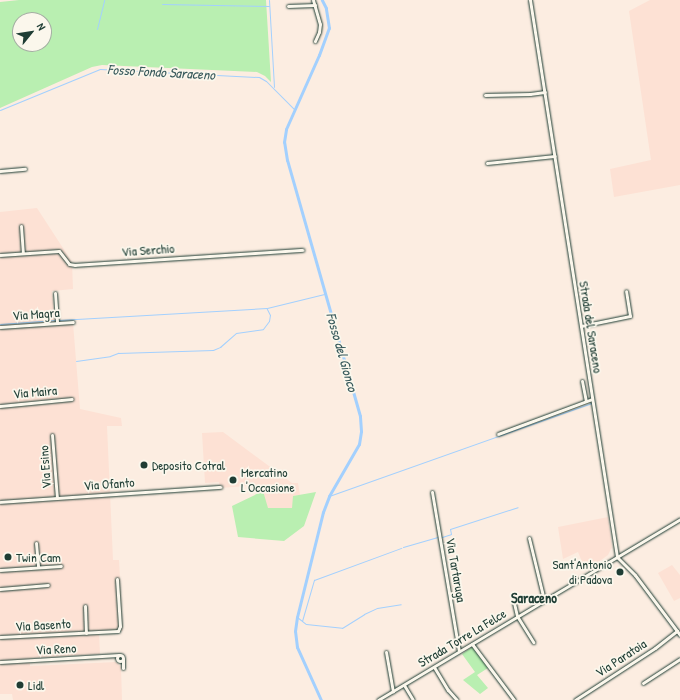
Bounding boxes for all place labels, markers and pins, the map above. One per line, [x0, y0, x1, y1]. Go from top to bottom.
place label: Deposito Cotral [152, 457, 225, 473]
marker: Deposito Cotral [139, 460, 149, 470]
place label: Mercatino L'Occasione [241, 465, 295, 496]
marker: Mercatino L'Occasione [228, 475, 238, 485]
place label: Twin Cam [16, 549, 61, 565]
marker: Twin Cam [3, 552, 13, 562]
place label: Sant'Antonio di Padova [552, 557, 612, 588]
marker: Sant'Antonio di Padova [615, 567, 625, 577]
place label: Lidl [28, 677, 44, 693]
marker: Lidl [15, 680, 25, 690]

